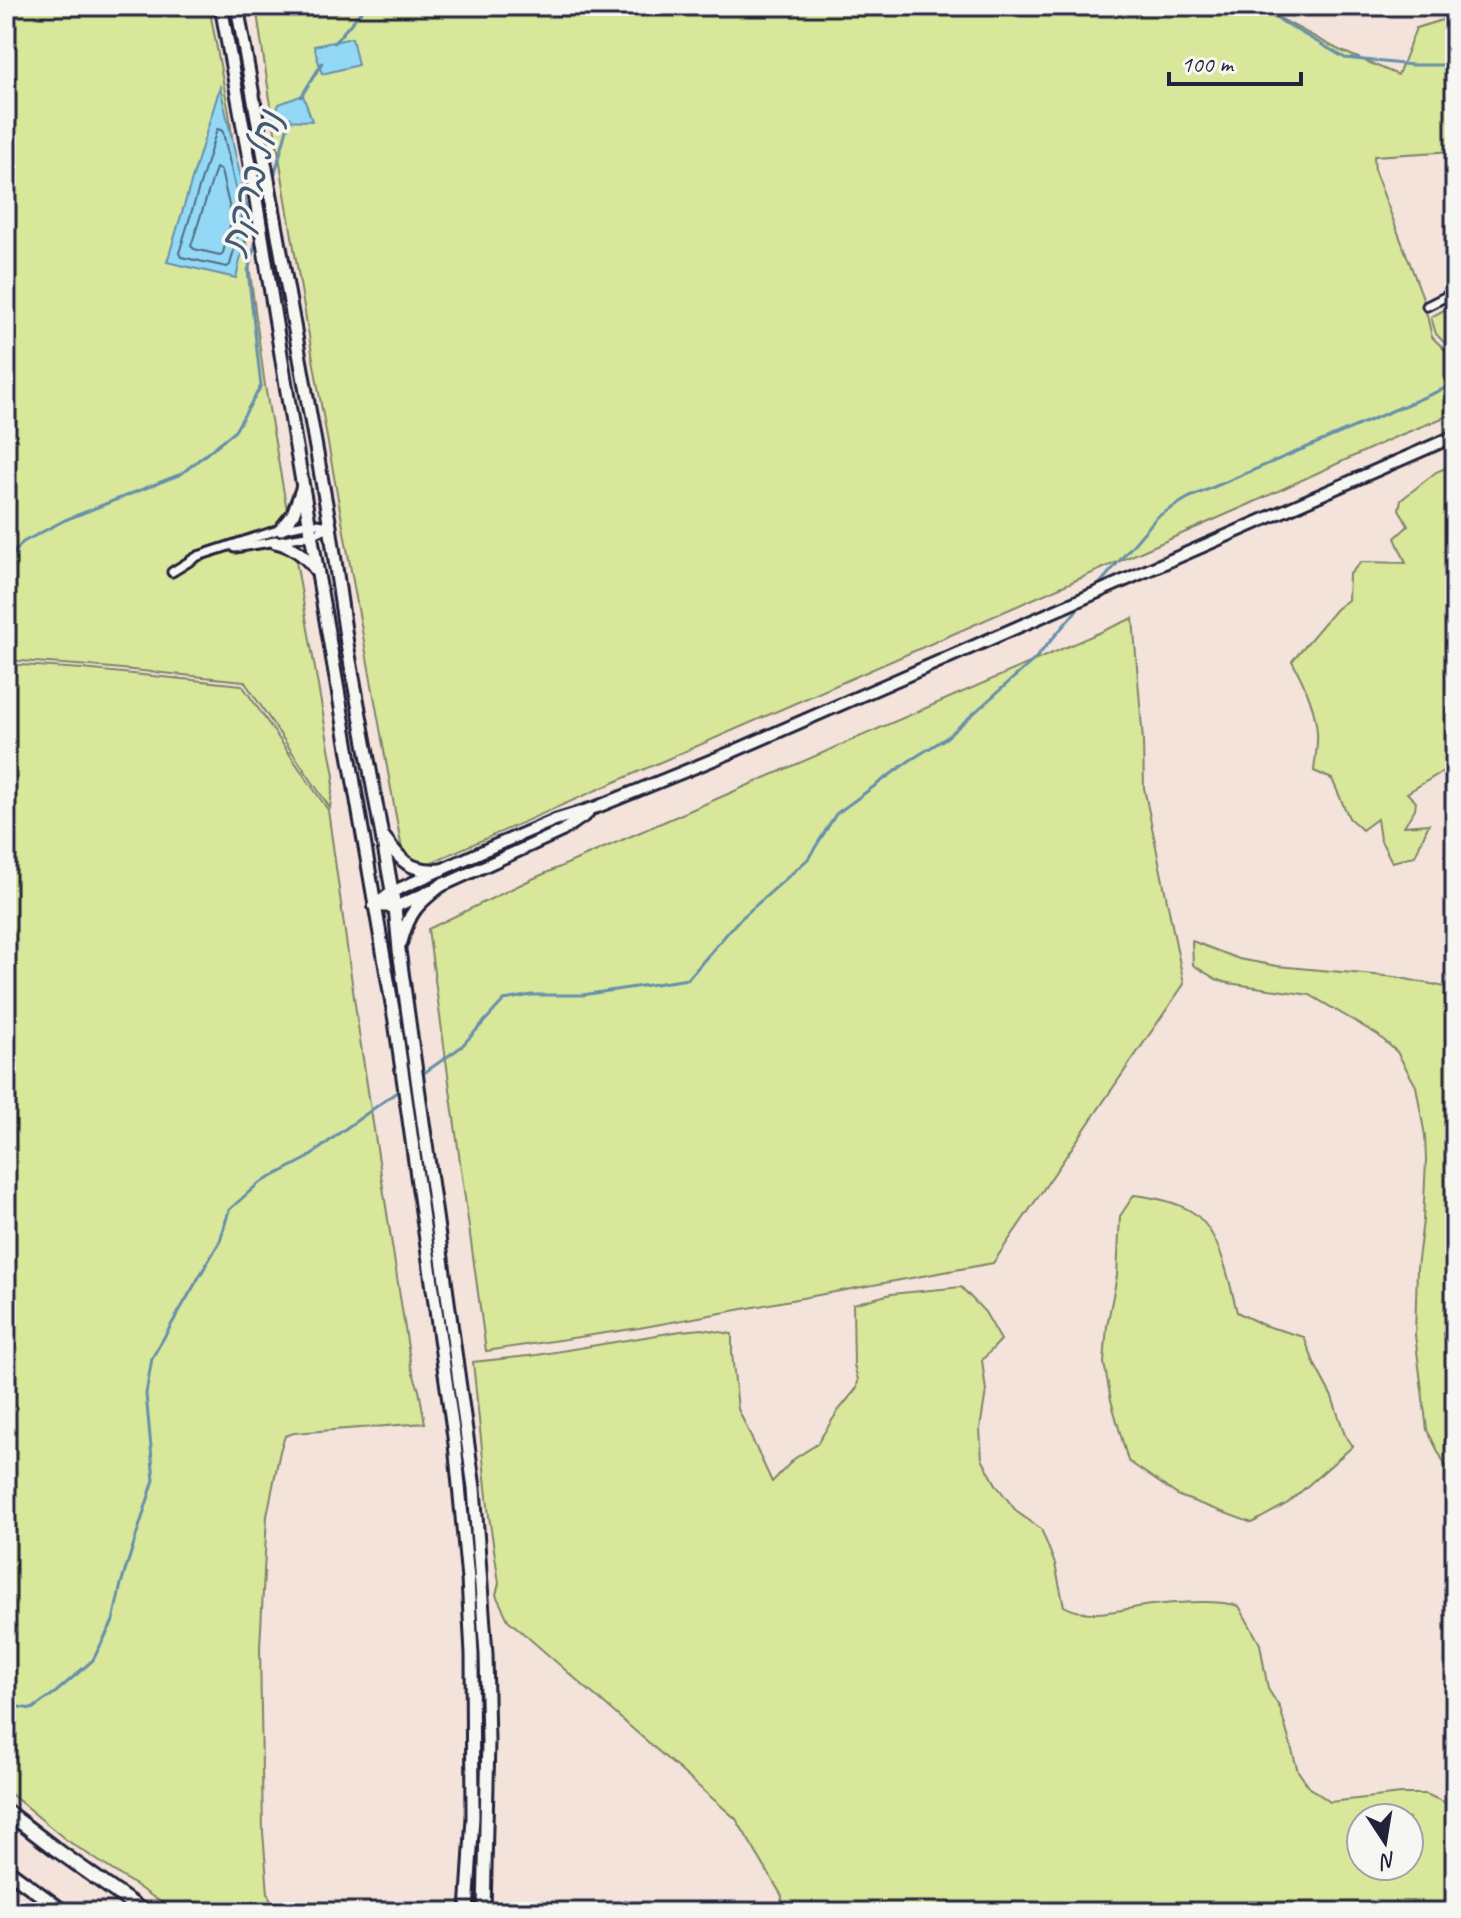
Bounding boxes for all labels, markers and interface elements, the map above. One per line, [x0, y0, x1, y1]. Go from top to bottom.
scale bar [1169, 36, 1301, 86]
text: 100 m [1181, 49, 1235, 79]
water label: נחל ברקת [208, 104, 294, 261]
north arrow [1345, 1802, 1425, 1882]
text: N [1376, 1845, 1399, 1876]

